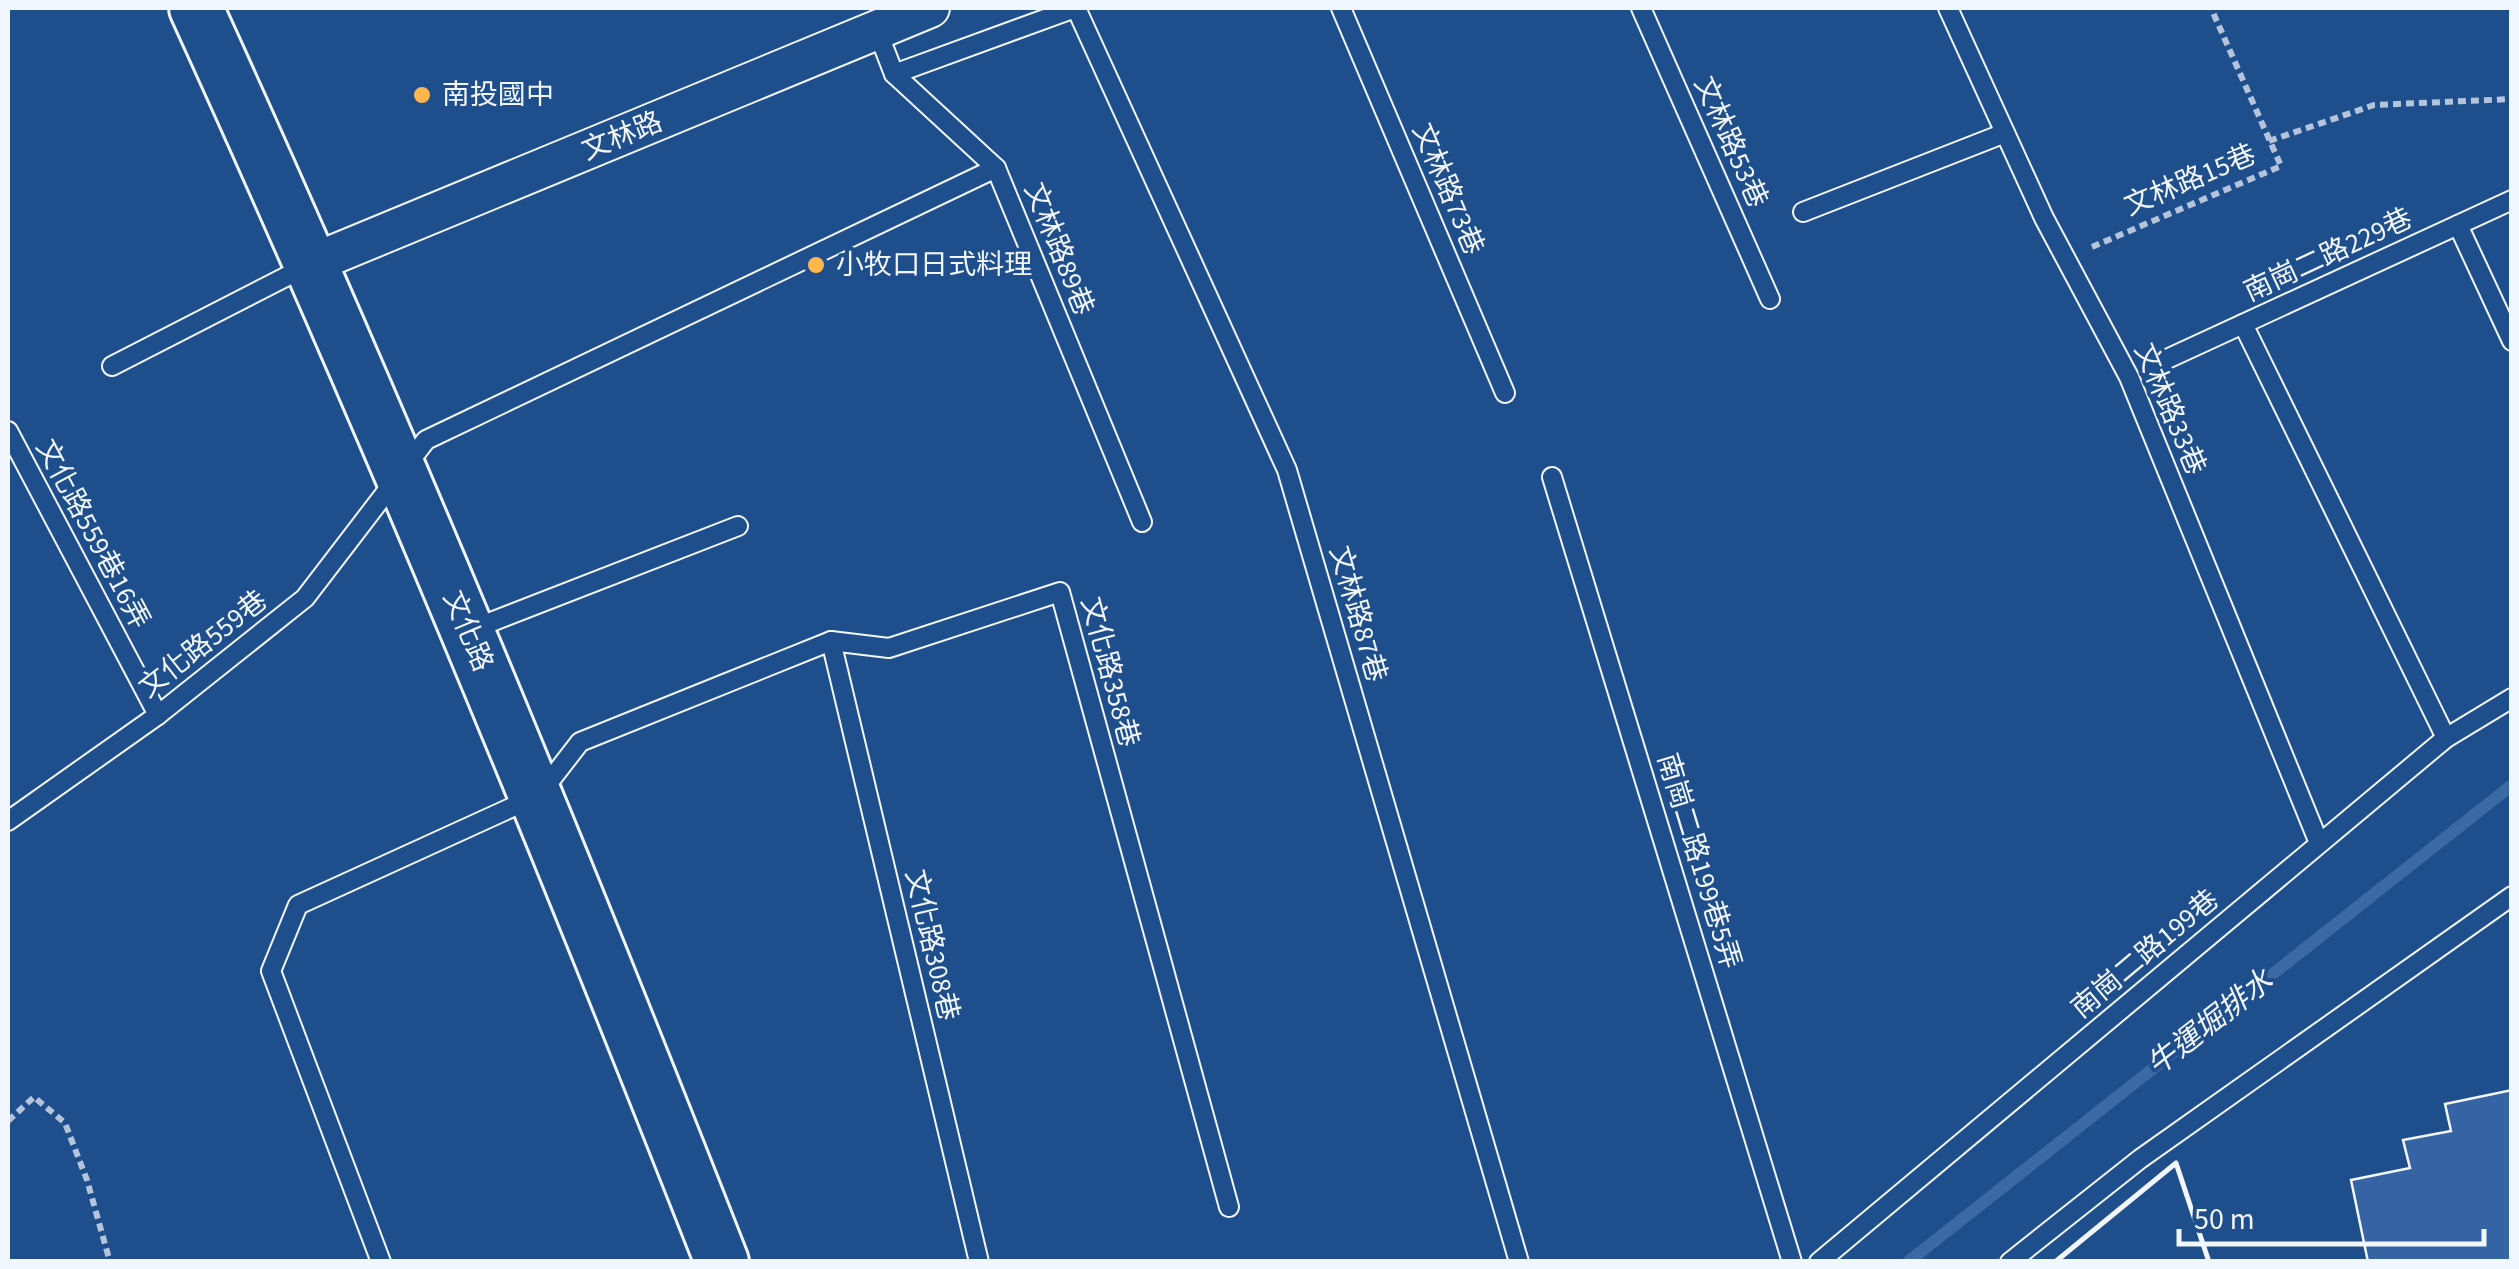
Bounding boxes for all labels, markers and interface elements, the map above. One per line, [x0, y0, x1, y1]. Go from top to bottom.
street label: 文林路53巷 [1684, 70, 1778, 214]
place label: 南投國中 [442, 75, 554, 115]
marker: 南投國中 [411, 84, 433, 106]
street label: 文林路 [576, 102, 668, 170]
street label: 文林路73巷 [1402, 117, 1494, 261]
street label: 文林路15巷 [2118, 134, 2262, 226]
street label: 文林路89巷 [1014, 177, 1104, 321]
street label: 南崗二路229巷 [2237, 198, 2419, 312]
place label: 小牧口日式料理 [836, 245, 1032, 285]
marker: 小牧口日式料理 [805, 254, 827, 276]
street label: 文林路33巷 [2124, 337, 2216, 481]
street label: 文化路559巷16弄 [26, 432, 160, 636]
street label: 文林路87巷 [1320, 541, 1396, 687]
street label: 文化路559巷 [130, 581, 276, 707]
street label: 文化路 [433, 585, 503, 677]
street label: 文化路358巷 [1071, 593, 1149, 751]
street label: 南崗二路199巷5弄 [1647, 748, 1751, 974]
street label: 文化路308巷 [895, 866, 969, 1024]
street label: 南崗二路199巷 [2063, 880, 2227, 1028]
water label: 牛運堀排水 [2138, 959, 2284, 1086]
scale bar [2179, 1184, 2484, 1246]
text: 50 m [2194, 1198, 2255, 1241]

